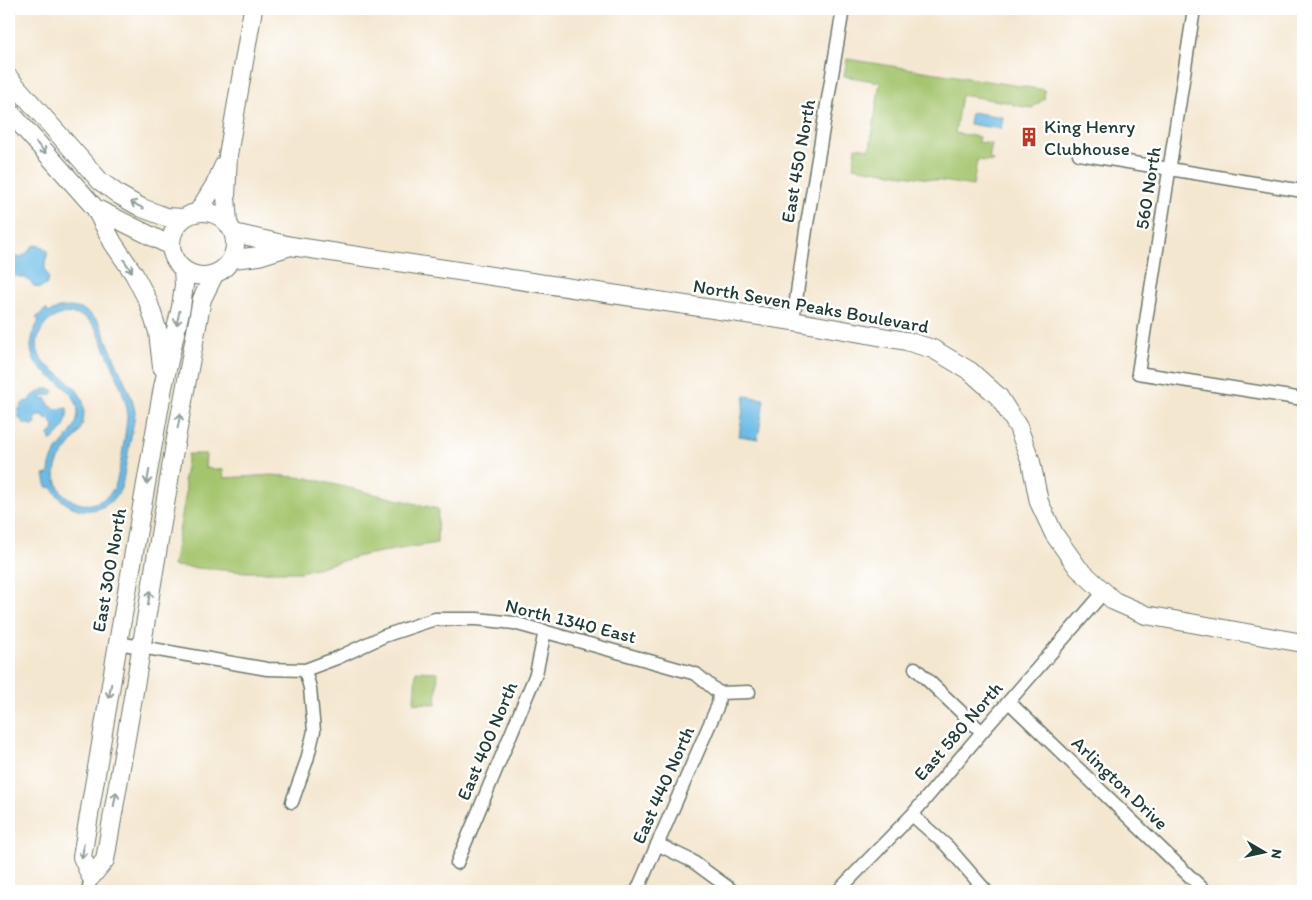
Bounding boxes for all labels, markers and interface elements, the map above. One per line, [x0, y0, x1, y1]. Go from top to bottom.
street label: East 450 North [776, 97, 820, 225]
place label: King Henry Clubhouse [1044, 115, 1135, 160]
building icon: King Henry Clubhouse [1018, 126, 1040, 148]
one-way arrow [35, 141, 47, 154]
street label: 560 North [1130, 145, 1166, 231]
one-way arrow [130, 200, 145, 209]
one-way arrow [123, 258, 133, 272]
street label: North Seven Peaks Boulevard [691, 274, 931, 338]
one-way arrow [173, 309, 183, 325]
one-way arrow [175, 413, 185, 429]
one-way arrow [142, 469, 152, 485]
street label: East 300 North [87, 506, 131, 634]
one-way arrow [145, 590, 155, 606]
street label: North 1340 East [503, 594, 639, 648]
street label: East 580 North [909, 677, 1007, 785]
street label: East 400 North [452, 678, 522, 804]
one-way arrow [104, 682, 114, 698]
street label: East 440 North [627, 723, 699, 847]
street label: Arlington Drive [1067, 731, 1173, 835]
one-way arrow [111, 792, 121, 808]
north arrow [1240, 828, 1290, 878]
one-way arrow [79, 843, 88, 859]
text: N [1267, 848, 1285, 860]

